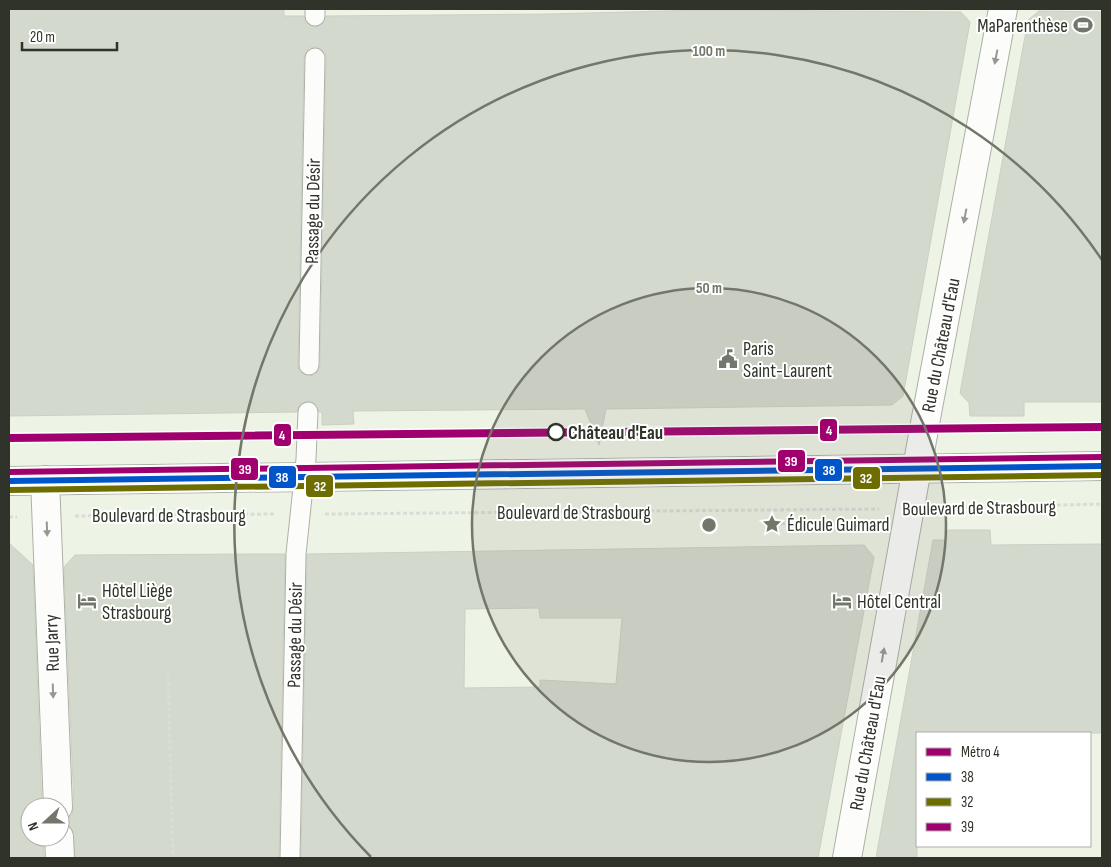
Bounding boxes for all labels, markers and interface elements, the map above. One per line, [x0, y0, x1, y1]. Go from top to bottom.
sports icon: MaParenthèse [1072, 14, 1094, 36]
place label: MaParenthèse [977, 15, 1068, 38]
scale bar [22, 20, 118, 52]
text: 20 m [30, 28, 55, 47]
text: 100 m [693, 42, 725, 61]
one-way arrow [991, 49, 999, 65]
street label: Passage du Désir [301, 157, 326, 264]
one-way arrow [960, 209, 968, 225]
street label: Rue du Château d'Eau [917, 276, 966, 414]
text: 50 m [696, 279, 722, 298]
place label: Paris Saint-Laurent [743, 338, 832, 383]
public building icon: Paris Saint-Laurent [717, 348, 739, 370]
line badge: 4 [819, 418, 838, 442]
place label: Château d'Eau [568, 422, 663, 445]
text: 4 [826, 422, 833, 439]
line badge: 4 [273, 423, 292, 447]
marker: Château d'Eau [547, 423, 565, 441]
text: 4 [279, 427, 286, 444]
line badge: 39 [777, 449, 806, 473]
text: 39 [785, 453, 798, 470]
line badge: 39 [230, 457, 259, 481]
line badge: 38 [814, 458, 843, 482]
text: 39 [239, 461, 252, 478]
text: 38 [823, 462, 836, 479]
line badge: 38 [268, 465, 297, 489]
line badge: 32 [852, 466, 881, 490]
text: 38 [276, 469, 289, 486]
text: 32 [860, 470, 872, 487]
line badge: 32 [305, 474, 334, 498]
text: 32 [314, 478, 326, 495]
street label: Boulevard de Strasbourg [902, 496, 1057, 521]
street label: Boulevard de Strasbourg [497, 502, 651, 525]
street label: Boulevard de Strasbourg [92, 505, 246, 528]
place icon: Édicule Guimard [761, 513, 783, 535]
place label: Édicule Guimard [787, 514, 890, 537]
centre of rings [700, 516, 718, 534]
one-way arrow [43, 521, 51, 537]
place label: Hôtel Liège Strasbourg [102, 580, 173, 625]
street label: Passage du Désir [283, 581, 308, 688]
hotel icon: Hôtel Liège Strasbourg [76, 590, 98, 612]
hotel icon: Hôtel Central [831, 590, 853, 612]
place label: Hôtel Central [857, 591, 941, 614]
street label: Rue Jarry [40, 613, 65, 672]
one-way arrow [880, 647, 888, 663]
street label: Rue du Château d'Eau [845, 674, 892, 812]
one-way arrow [50, 683, 58, 699]
legend [916, 732, 1091, 847]
text: Métro 4 [961, 743, 999, 762]
text: 38 [961, 768, 974, 787]
text: 32 [961, 793, 973, 812]
north arrow [20, 797, 70, 847]
text: 39 [961, 818, 974, 837]
text: N [24, 820, 43, 833]

